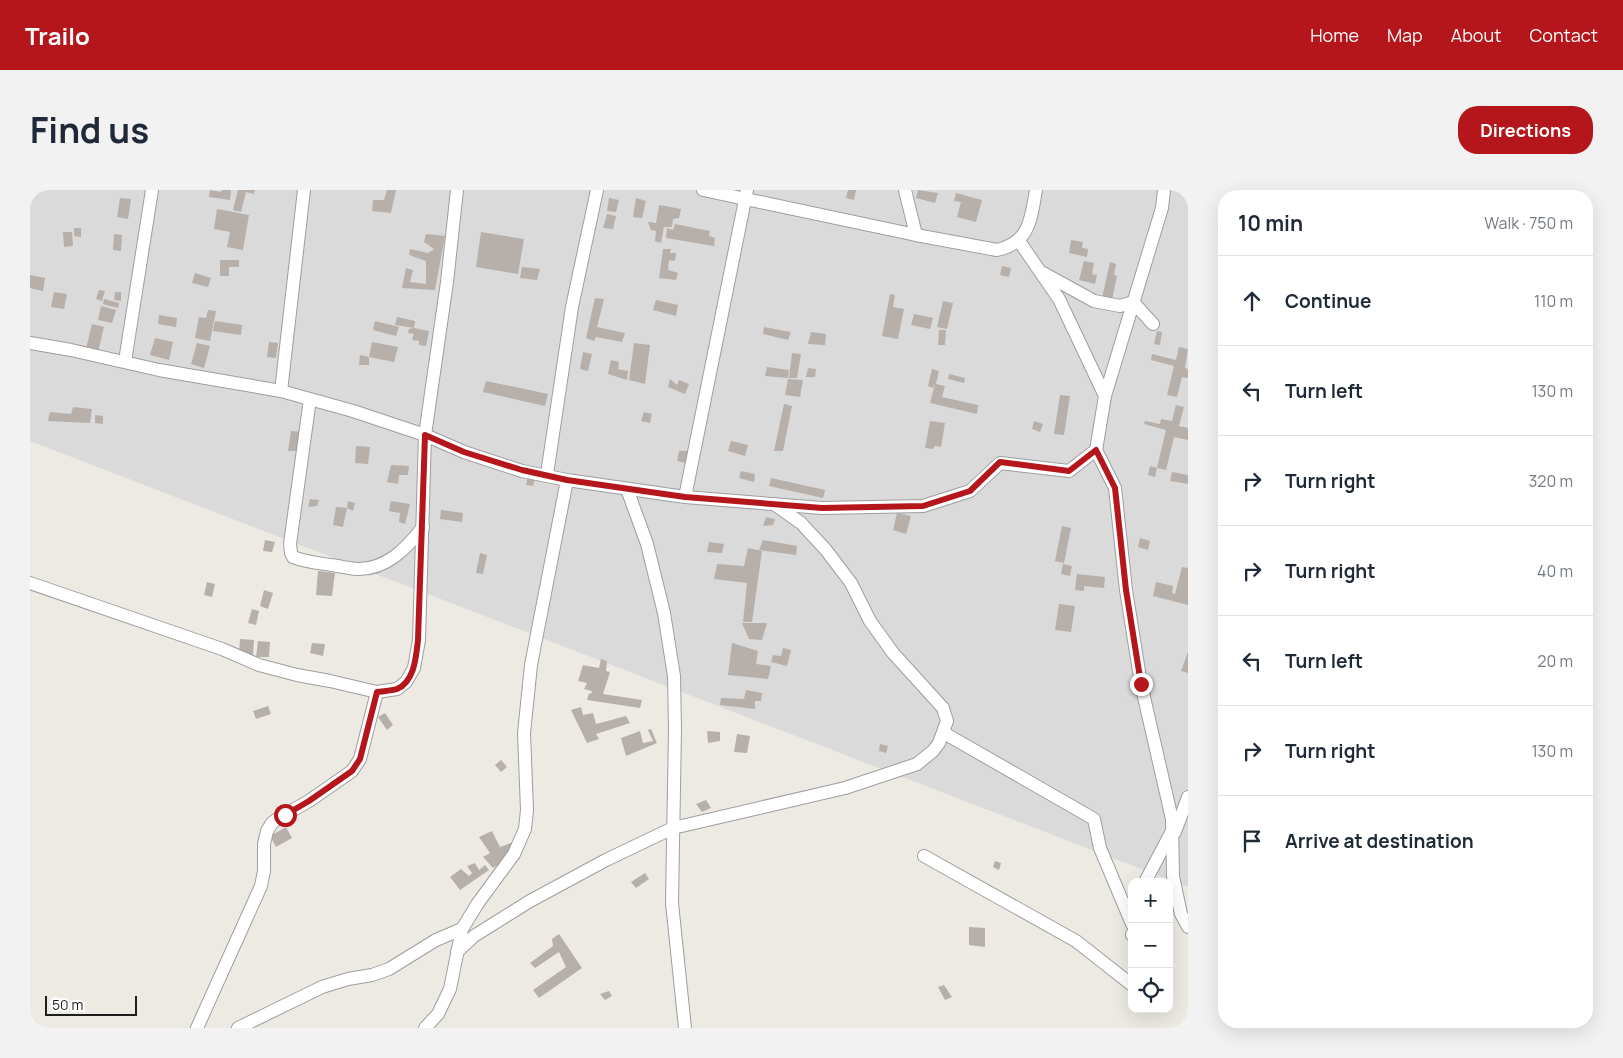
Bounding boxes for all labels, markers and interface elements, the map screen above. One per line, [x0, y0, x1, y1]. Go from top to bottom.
text: Trailo [25, 19, 90, 52]
text: Home [1310, 23, 1359, 47]
text: Map [1387, 23, 1423, 47]
text: About [1451, 23, 1501, 47]
text: Contact [1529, 23, 1598, 47]
text: Find us [30, 106, 149, 154]
button: Directions [1458, 106, 1593, 154]
text: 10 min [1238, 209, 1303, 237]
text: Walk · 750 m [1484, 212, 1573, 234]
icon: ahead [1238, 287, 1266, 315]
text: Continue [1285, 288, 1371, 314]
text: 110 m [1534, 290, 1573, 312]
icon: left [1238, 377, 1266, 405]
text: Turn left [1285, 378, 1363, 404]
text: 130 m [1531, 380, 1573, 402]
icon: right [1238, 467, 1266, 495]
text: Turn right [1285, 468, 1375, 494]
text: 320 m [1529, 470, 1573, 492]
icon: right [1238, 557, 1266, 585]
text: Turn right [1285, 558, 1375, 584]
text: 40 m [1537, 560, 1573, 582]
icon: left [1238, 647, 1266, 675]
text: Turn left [1285, 648, 1363, 674]
text: 20 m [1537, 650, 1573, 672]
route end [1130, 673, 1153, 696]
icon: right [1238, 737, 1266, 765]
text: Turn right [1285, 738, 1375, 764]
text: 130 m [1531, 740, 1573, 762]
route start [274, 804, 297, 827]
icon: arrive [1238, 827, 1266, 855]
text: Arrive at destination [1285, 828, 1474, 854]
map controls [1128, 878, 1173, 1013]
button: + [1128, 878, 1173, 923]
button: − [1128, 923, 1173, 968]
button: locate [1128, 968, 1173, 1013]
scale bar [45, 993, 138, 1016]
text: 50 m [52, 995, 83, 1014]

